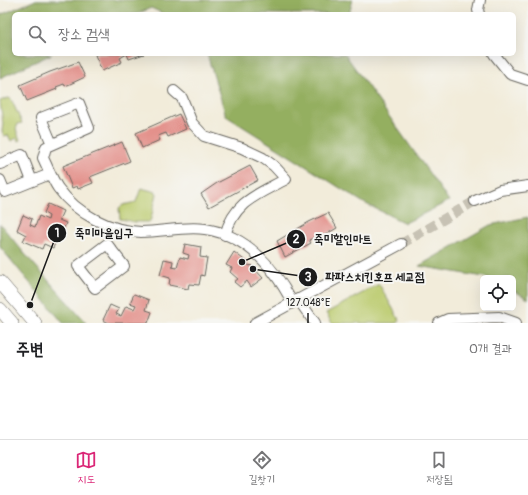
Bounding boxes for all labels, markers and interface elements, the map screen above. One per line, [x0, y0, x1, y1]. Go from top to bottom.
search box [12, 12, 516, 56]
icon: search [26, 23, 48, 45]
text: 장소 검색 [58, 25, 110, 44]
callout: 죽미마을입구 [47, 221, 141, 245]
text: 1 [55, 226, 59, 241]
text: 죽미마을입구 [75, 226, 133, 241]
callout: 죽미할인마트 [286, 227, 380, 251]
text: 2 [293, 232, 300, 247]
text: 죽미할인마트 [314, 232, 372, 247]
callout: 파파스치킨호프 세교점 [298, 265, 433, 289]
text: 3 [305, 270, 312, 285]
text: 파파스치킨호프 세교점 [324, 270, 425, 285]
map controls [480, 275, 516, 311]
button: locate [480, 275, 516, 311]
text: 127.048°E [286, 297, 330, 309]
text: 주변 [16, 339, 43, 360]
text: 0개 결과 [469, 341, 512, 357]
tab: 지도 [75, 449, 97, 487]
tab: 길찾기 [248, 449, 275, 487]
tab: 저장됨 [426, 449, 453, 487]

